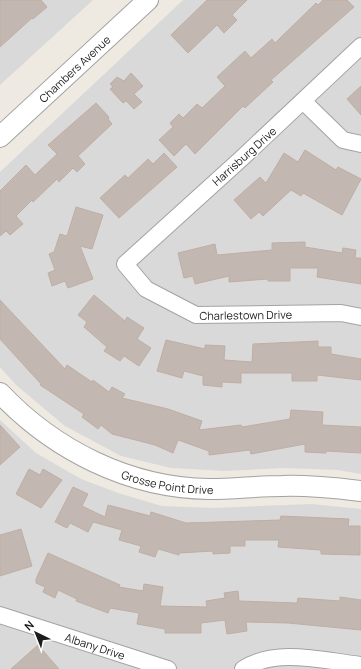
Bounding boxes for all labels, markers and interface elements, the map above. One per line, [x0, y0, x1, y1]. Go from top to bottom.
street label: Chambers Avenue [35, 31, 113, 105]
street label: Harrisburg Drive [209, 123, 280, 189]
street label: Charlestown Drive [199, 306, 293, 322]
street label: Grosse Point Drive [120, 466, 214, 497]
north arrow [16, 613, 56, 653]
text: N [21, 617, 37, 634]
street label: Albany Drive [63, 629, 128, 662]

